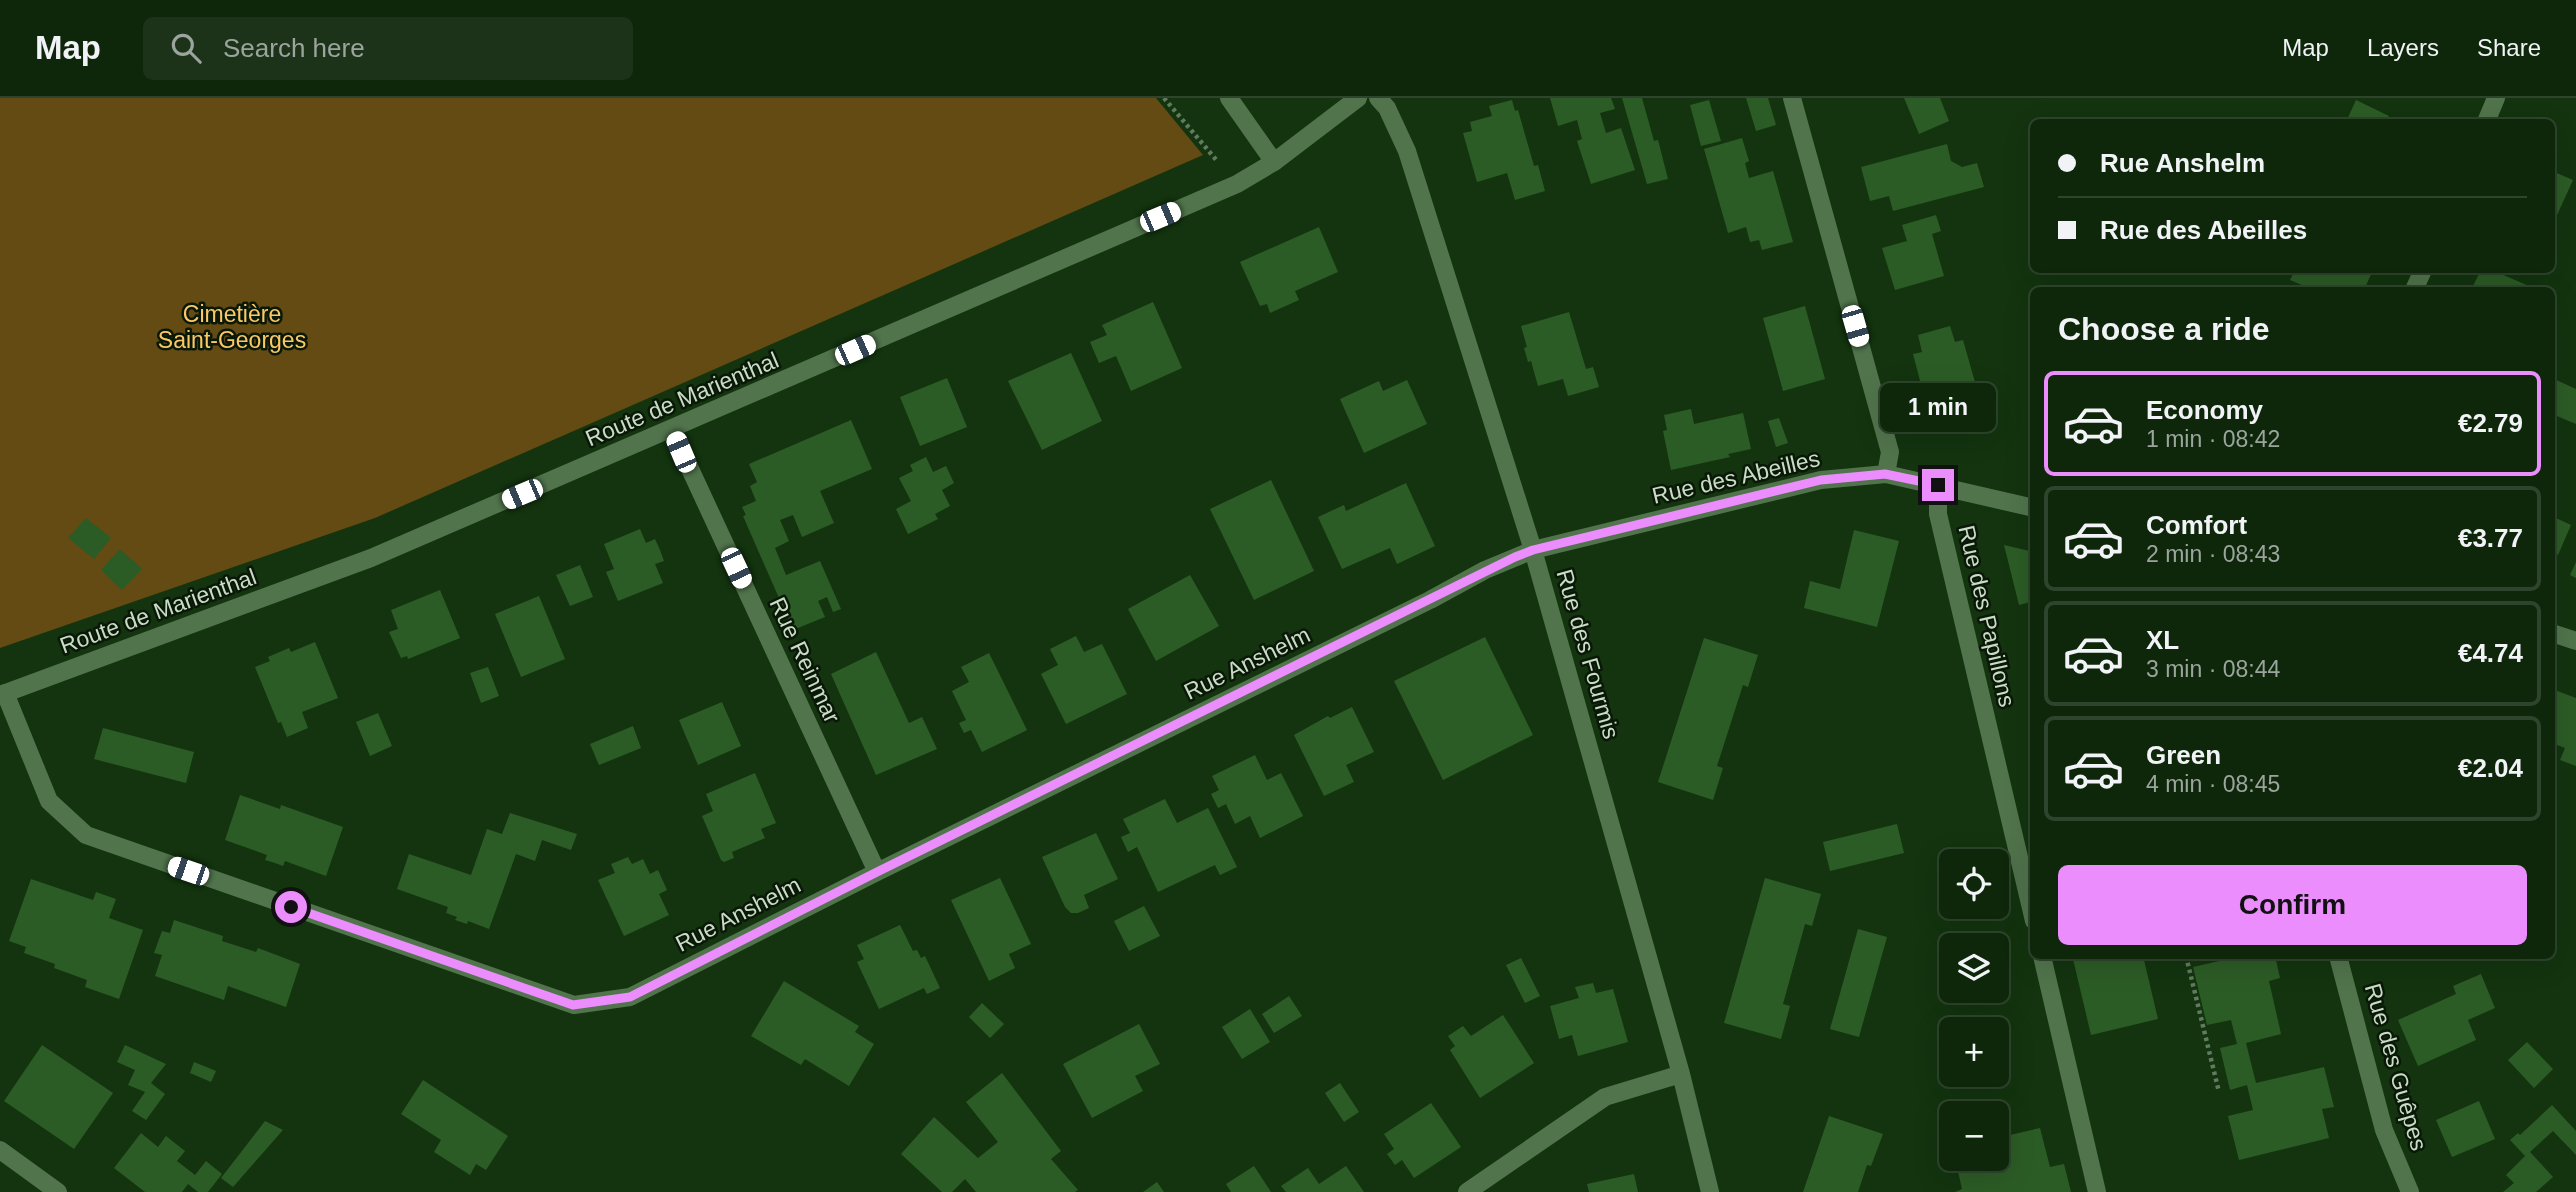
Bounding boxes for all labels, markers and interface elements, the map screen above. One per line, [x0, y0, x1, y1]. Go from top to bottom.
search box [143, 17, 633, 80]
text: Map [35, 29, 101, 66]
icon: search [167, 29, 205, 67]
text: Search here [223, 33, 365, 63]
text: Map [2282, 34, 2329, 61]
text: Layers [2367, 34, 2439, 61]
text: Share [2477, 34, 2541, 61]
text: Rue Anshelm [2100, 148, 2265, 178]
car [1137, 199, 1184, 235]
text: Rue des Abeilles [2100, 215, 2307, 245]
park label: Cimetière Saint-Georges [158, 301, 306, 353]
car [1840, 303, 1871, 349]
text: Choose a ride [2058, 311, 2270, 347]
car [832, 332, 879, 368]
street label: Route de Marienthal [582, 347, 782, 451]
callout: 1 min [1880, 384, 1996, 432]
icon: car [2062, 392, 2125, 455]
text: 1 min [1908, 394, 1968, 420]
text: Economy [2146, 395, 2263, 425]
text: €2.79 [2458, 408, 2523, 438]
text: 1 min · 08:42 [2146, 426, 2280, 452]
car [664, 429, 699, 475]
street label: Rue des Abeilles [1650, 445, 1822, 509]
route end [1922, 469, 1954, 501]
car [499, 476, 546, 512]
icon: car [2062, 507, 2125, 570]
text: Comfort [2146, 510, 2247, 540]
street label: Rue des Papillons [1953, 523, 2021, 709]
text: €3.77 [2458, 523, 2523, 553]
text: 2 min · 08:43 [2146, 541, 2280, 567]
car [718, 545, 755, 591]
street label: Route de Marienthal [56, 563, 260, 659]
street label: Rue des Fourmis [1551, 566, 1625, 742]
street label: Rue Reinmar [765, 593, 846, 727]
street label: Rue Anshelm [1180, 621, 1314, 705]
icon: car [2062, 622, 2125, 685]
text: XL [2146, 625, 2179, 655]
text: €4.74 [2458, 638, 2523, 668]
text: 3 min · 08:44 [2146, 656, 2280, 682]
icon: car [2062, 737, 2125, 800]
text: Green [2146, 740, 2221, 770]
text: €2.04 [2458, 753, 2523, 783]
text: 4 min · 08:45 [2146, 771, 2280, 797]
map controls [1939, 849, 2009, 1171]
button: locate [1939, 849, 2009, 919]
car [165, 854, 212, 888]
button: Confirm [2058, 865, 2527, 945]
street label: Rue Anshelm [671, 871, 805, 957]
route start [275, 891, 307, 923]
button: layers [1939, 933, 2009, 1003]
street label: Rue des Guêpes [2360, 980, 2432, 1154]
button: + [1939, 1017, 2009, 1087]
button: − [1939, 1101, 2009, 1171]

